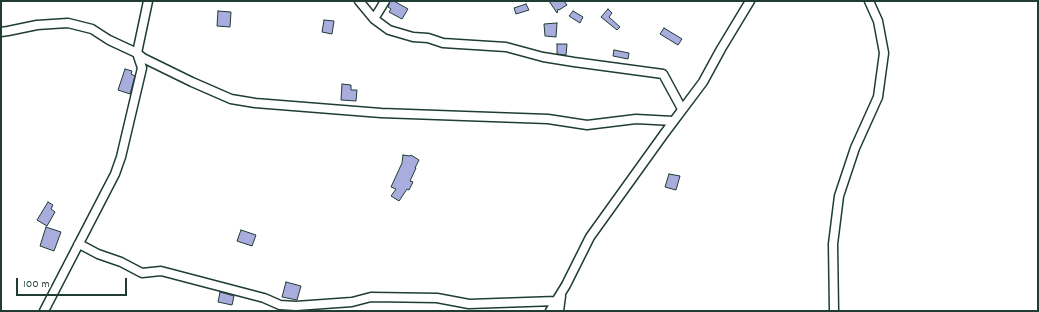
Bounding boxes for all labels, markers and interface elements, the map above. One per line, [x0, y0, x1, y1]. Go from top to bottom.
scale bar [18, 270, 129, 296]
text: 100 m [23, 276, 50, 293]

